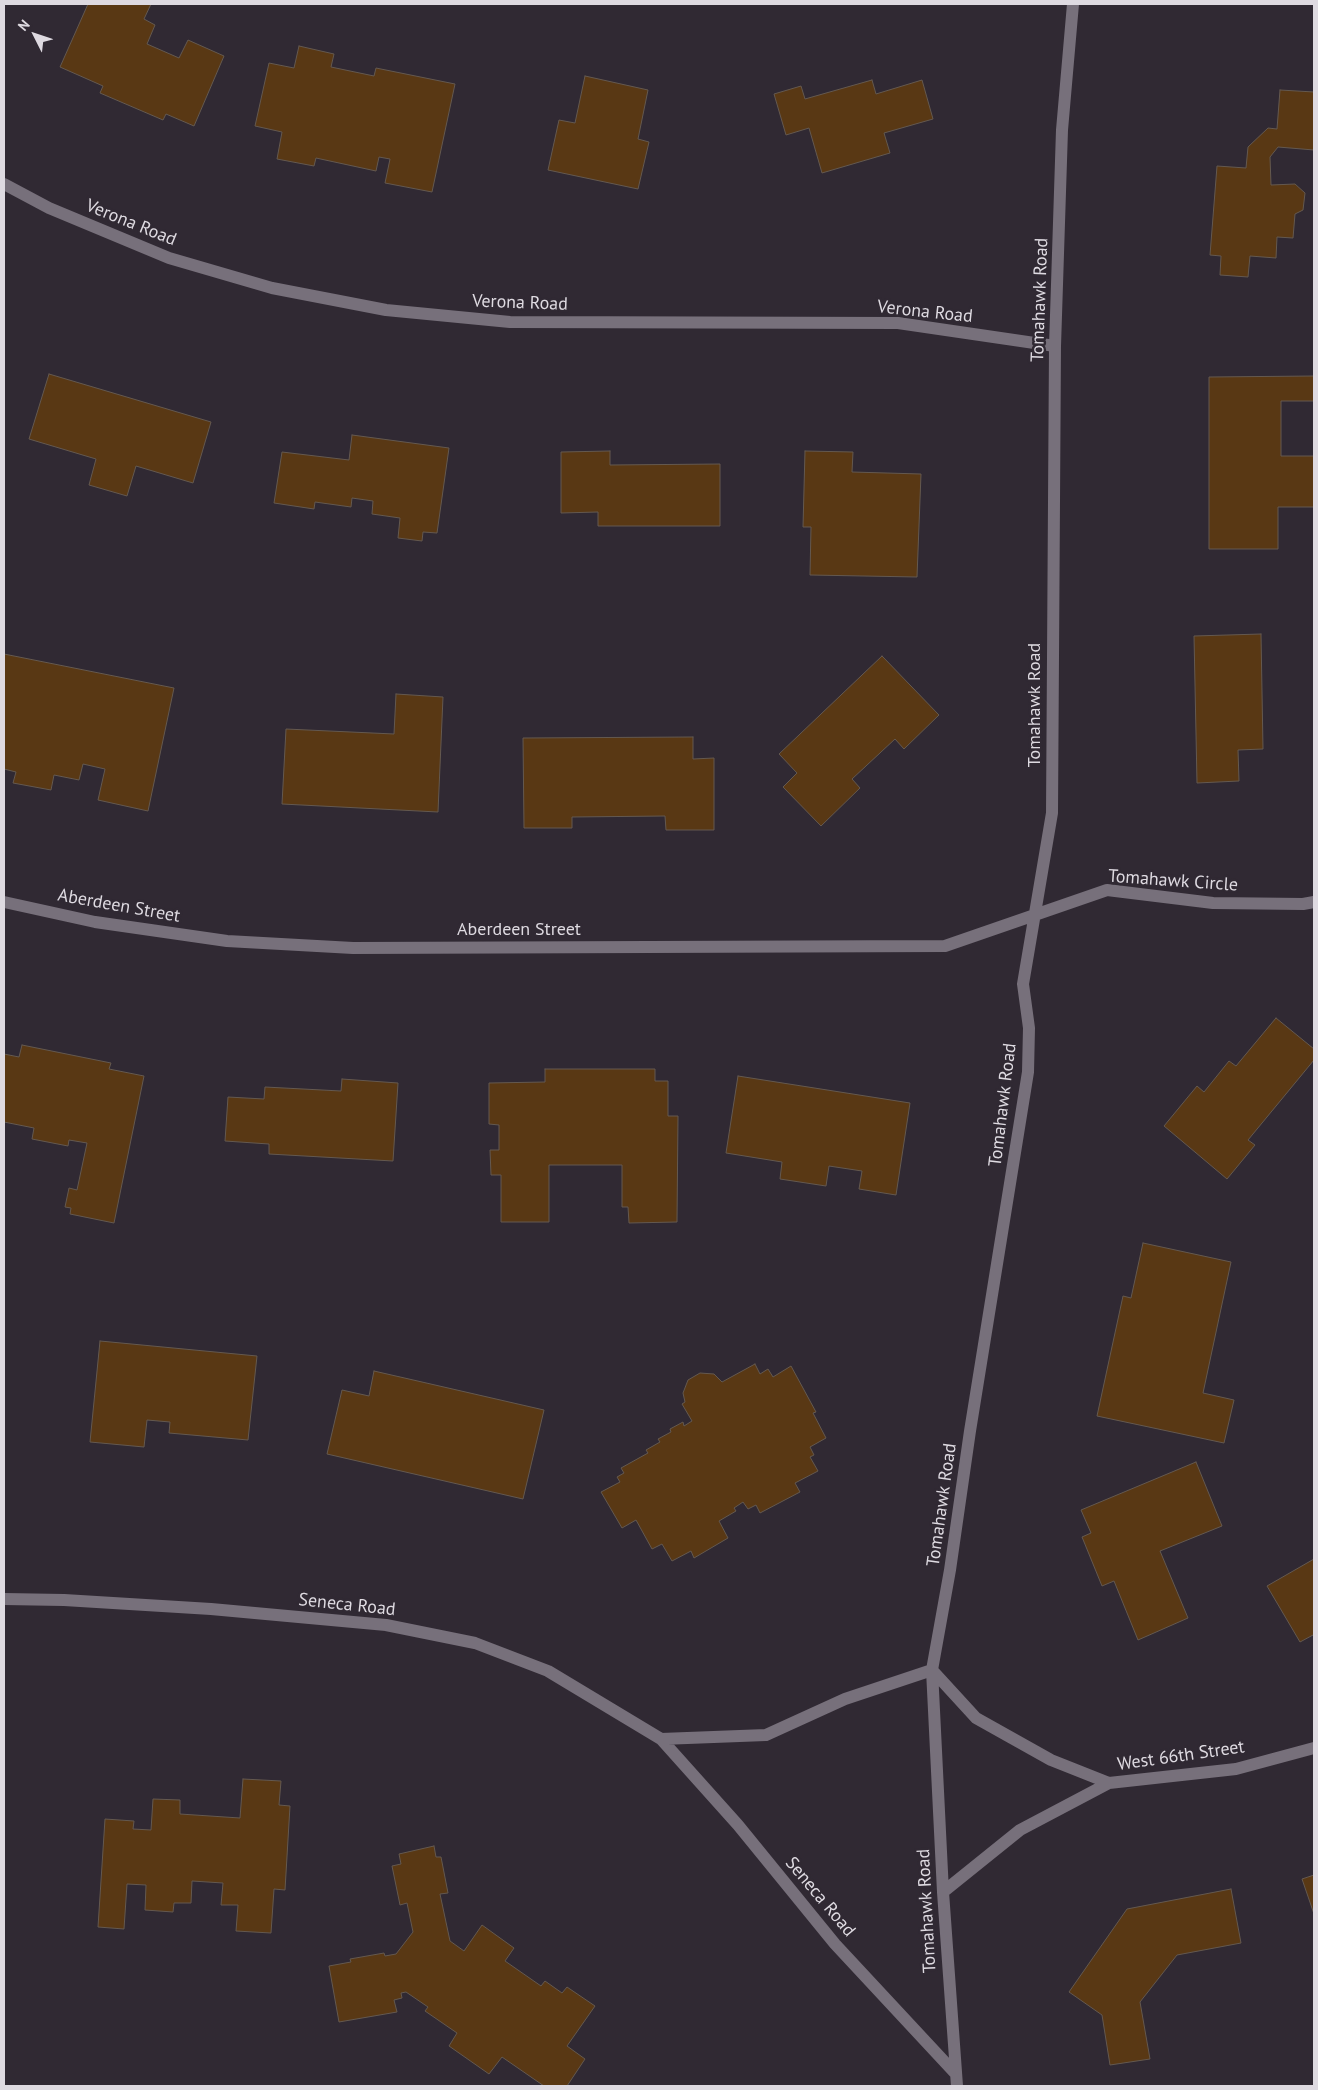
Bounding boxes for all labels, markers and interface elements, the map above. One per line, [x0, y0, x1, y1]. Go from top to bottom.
north arrow [10, 10, 60, 60]
text: N [14, 16, 33, 35]
street label: Verona Road [83, 195, 179, 251]
street label: Tomahawk Road [1027, 237, 1053, 363]
street label: Verona Road [472, 291, 568, 315]
street label: Verona Road [876, 296, 974, 328]
street label: Tomahawk Road [1024, 643, 1046, 767]
street label: Tomahawk Circle [1107, 866, 1239, 896]
street label: Aberdeen Street [56, 885, 182, 927]
street label: Aberdeen Street [457, 919, 581, 941]
street label: Tomahawk Road [985, 1042, 1021, 1168]
street label: Tomahawk Road [923, 1442, 961, 1568]
street label: Seneca Road [297, 1589, 397, 1621]
street label: West 66th Street [1116, 1736, 1246, 1776]
street label: Tomahawk Road [913, 1848, 941, 1974]
street label: Seneca Road [780, 1853, 860, 1941]

